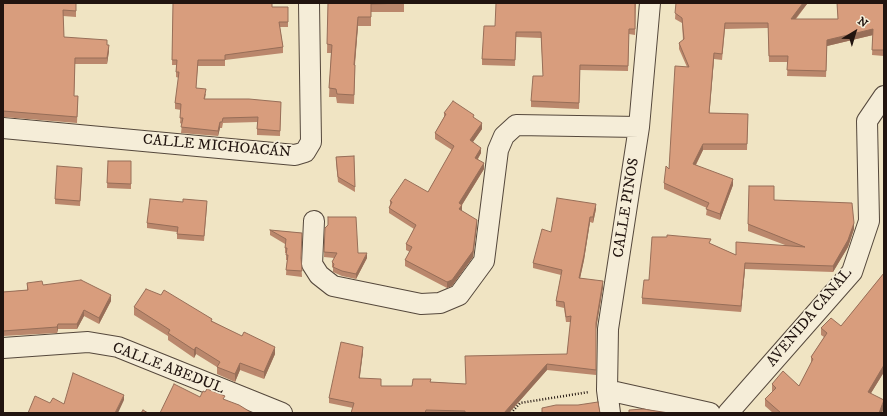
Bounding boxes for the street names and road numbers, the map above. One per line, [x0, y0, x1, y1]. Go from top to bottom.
street label: CALLE MICHOACÁN [142, 132, 292, 162]
street label: CALLE PINOS [610, 157, 644, 259]
street label: AVENIDA CANAL [763, 265, 857, 371]
street label: CALLE ABEDUL [110, 339, 226, 399]

